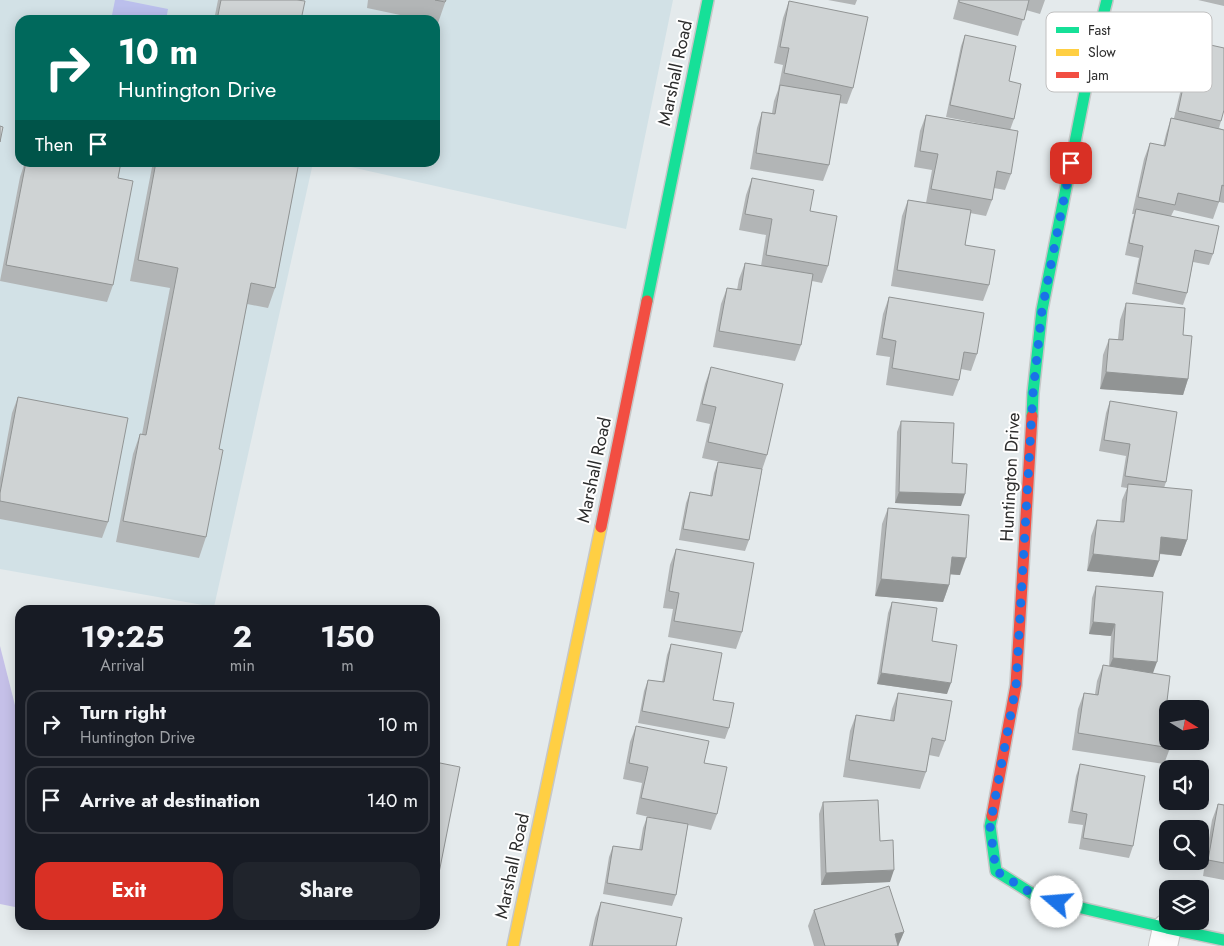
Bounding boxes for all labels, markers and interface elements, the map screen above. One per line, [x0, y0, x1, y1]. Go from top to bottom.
legend [1046, 12, 1212, 92]
street label: Marshall Road [651, 18, 699, 128]
text: Fast [1088, 20, 1111, 40]
text: 10 m [118, 27, 198, 77]
icon: right [35, 35, 100, 100]
text: Slow [1088, 42, 1116, 62]
text: Jam [1086, 65, 1109, 85]
text: Huntington Drive [118, 73, 276, 105]
icon: arrive [84, 130, 112, 158]
text: Then [35, 131, 74, 158]
pin [1050, 142, 1092, 184]
icon: arrive [1057, 149, 1085, 177]
street label: Huntington Drive [994, 412, 1026, 542]
street label: Marshall Road [570, 415, 618, 525]
text: 19:25 [80, 615, 164, 658]
text: 2 [232, 615, 252, 658]
text: 150 [320, 615, 375, 658]
text: Arrival [100, 654, 144, 677]
text: min [230, 654, 255, 677]
text: m [341, 654, 354, 677]
text: Turn right [80, 699, 166, 726]
north arrow [1159, 700, 1209, 750]
map controls [1159, 700, 1209, 930]
icon: right [37, 710, 65, 738]
text: 10 m [378, 711, 418, 738]
text: Huntington Drive [80, 726, 195, 749]
button: sound [1159, 760, 1209, 810]
icon: arrive [37, 786, 65, 814]
text: Arrive at destination [80, 787, 260, 814]
text: 140 m [366, 787, 418, 814]
street label: Marshall Road [488, 811, 536, 921]
button: search [1159, 820, 1209, 870]
button: Exit [35, 862, 223, 920]
button: Share [233, 862, 420, 920]
position arrow [1030, 875, 1082, 927]
button: layers [1159, 880, 1209, 930]

